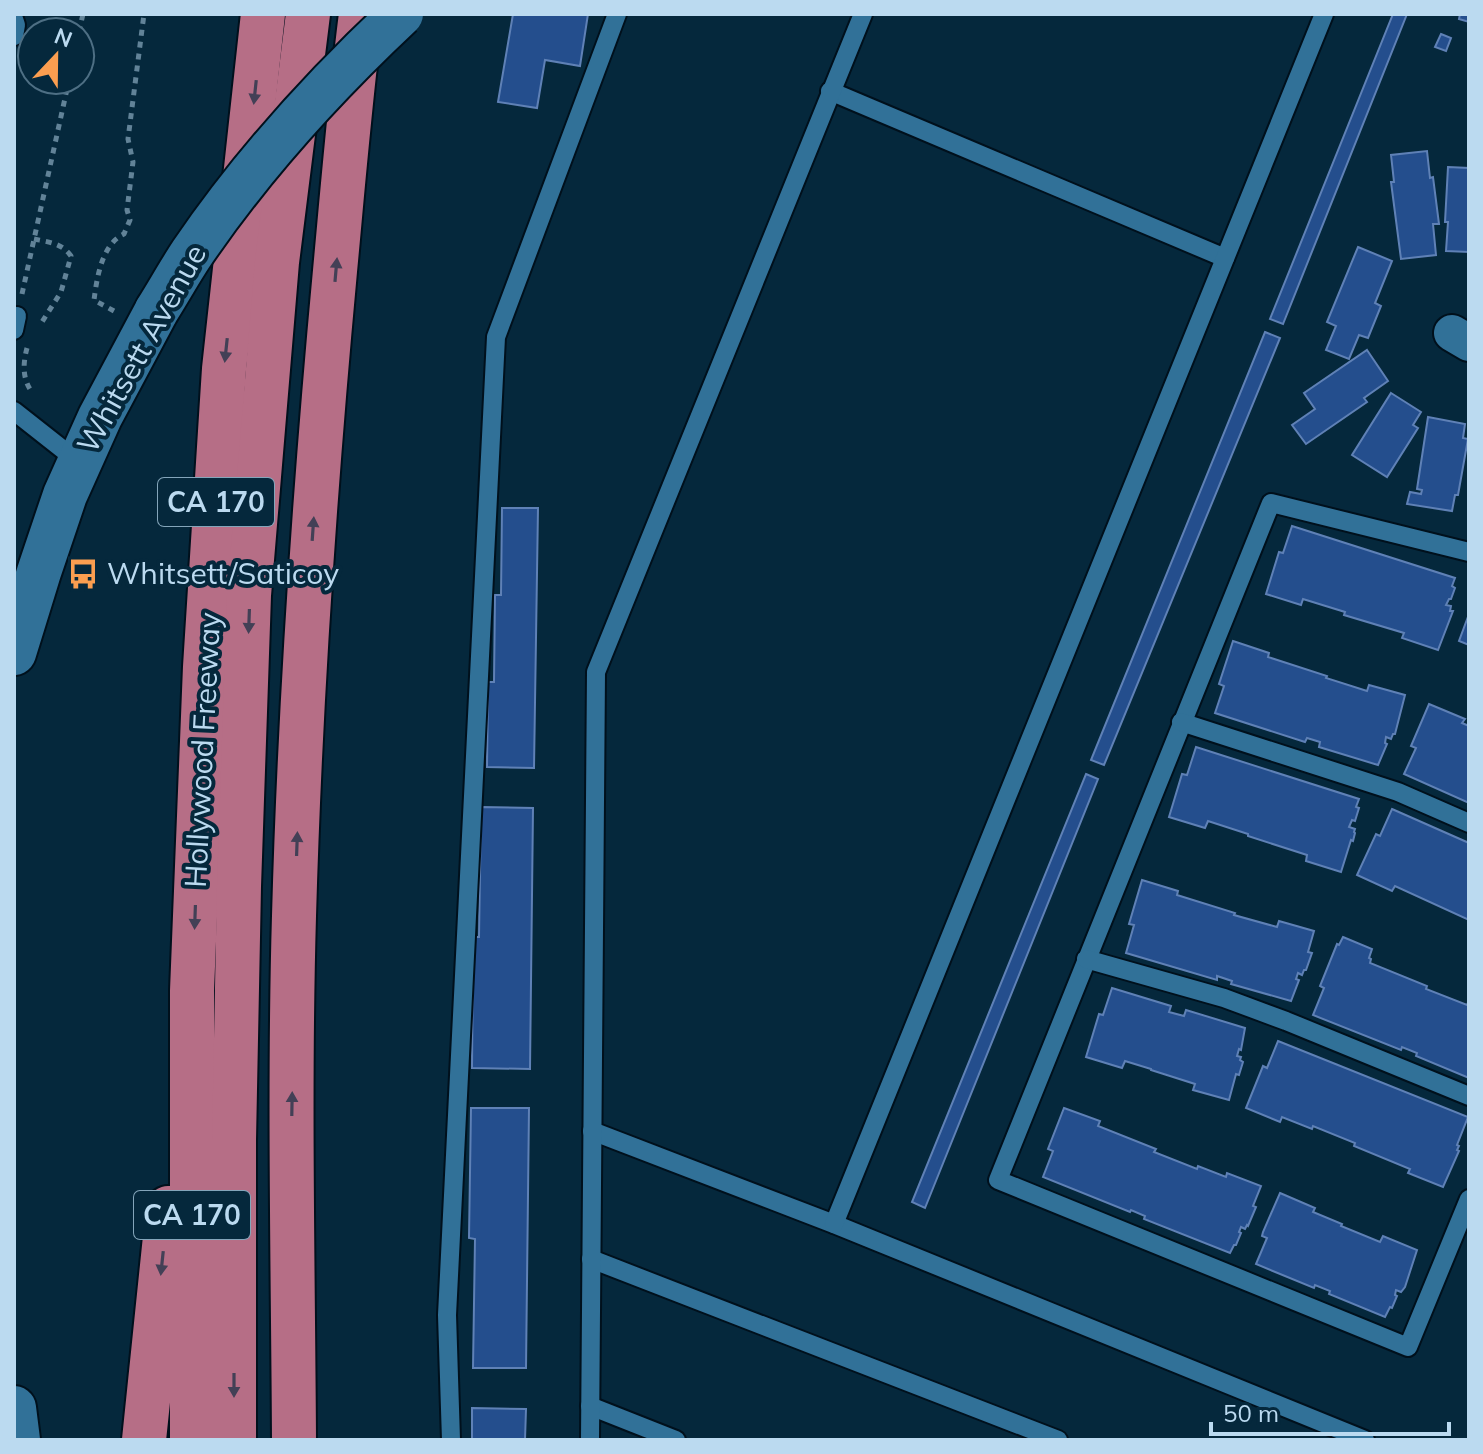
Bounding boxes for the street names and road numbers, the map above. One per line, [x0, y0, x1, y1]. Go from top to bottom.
street label: Whitsett Avenue [68, 238, 214, 459]
road number: CA 170 [158, 478, 274, 526]
street label: Hollywood Freeway [176, 611, 228, 889]
road number: CA 170 [134, 1191, 250, 1239]

